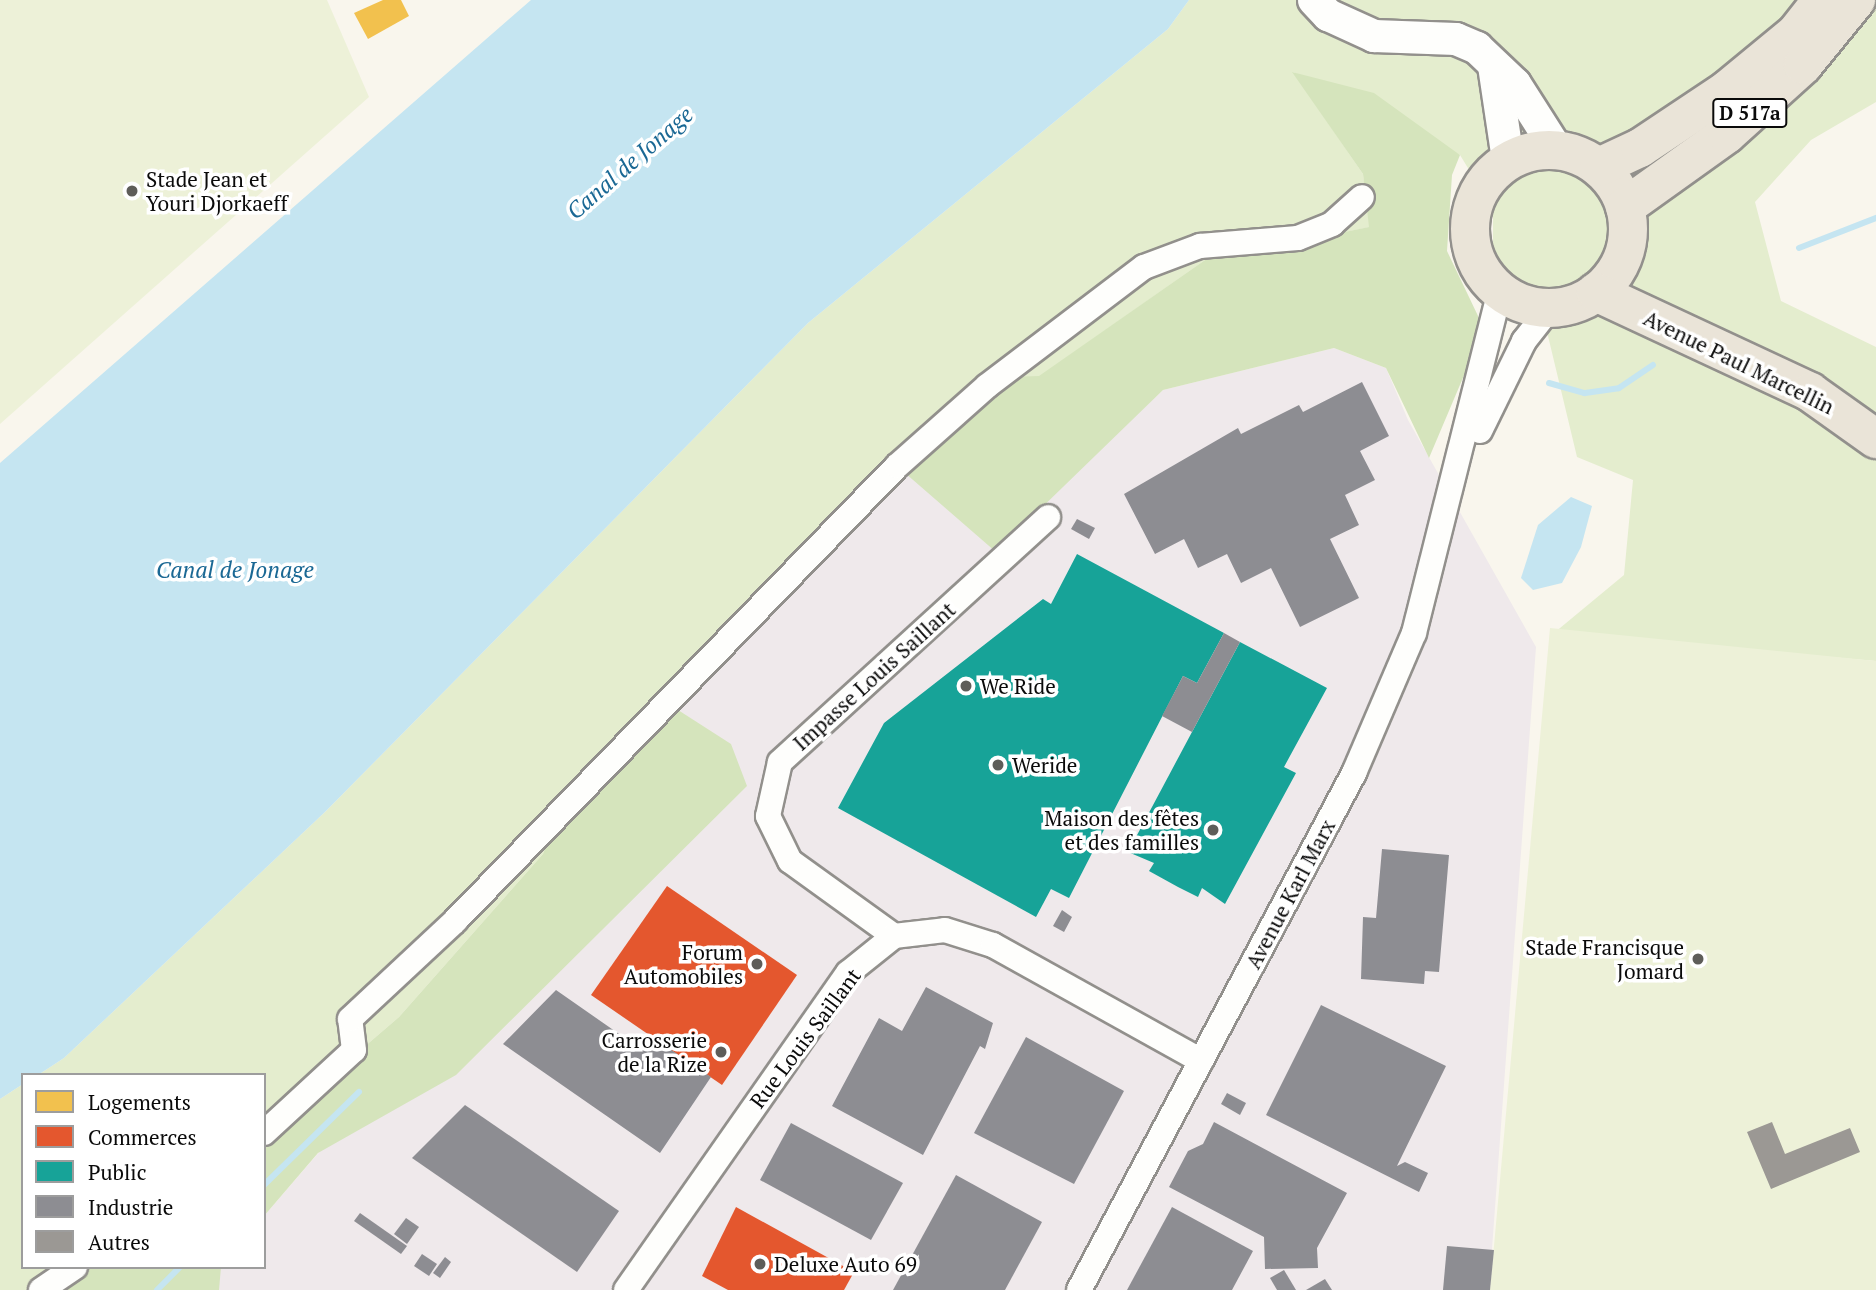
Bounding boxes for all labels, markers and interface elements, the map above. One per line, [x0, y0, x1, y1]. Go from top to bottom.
road number: D 517a [1712, 97, 1788, 128]
water label: Canal de Jonage [561, 101, 699, 225]
place label: Stade Jean et Youri Djorkaeff [146, 166, 288, 216]
marker: Stade Jean et Youri Djorkaeff [124, 183, 140, 199]
street label: Avenue Paul Marcellin [1640, 305, 1838, 419]
water label: Canal de Jonage [156, 556, 314, 584]
street label: Impasse Louis Saillant [788, 597, 960, 755]
place label: We Ride [980, 673, 1056, 699]
marker: We Ride [958, 678, 974, 694]
place label: Weride [1012, 752, 1077, 778]
marker: Weride [990, 757, 1006, 773]
place label: Maison des fêtes et des familles [1044, 805, 1199, 855]
street label: Avenue Karl Marx [1240, 815, 1340, 973]
marker: Maison des fêtes et des familles [1205, 822, 1221, 838]
place label: Stade Francisque Jomard [1525, 934, 1684, 984]
place label: Forum Automobiles [624, 939, 743, 989]
marker: Stade Francisque Jomard [1690, 951, 1706, 967]
marker: Forum Automobiles [749, 956, 765, 972]
street label: Rue Louis Saillant [744, 963, 866, 1113]
place label: Carrosserie de la Rize [601, 1027, 707, 1077]
marker: Carrosserie de la Rize [713, 1044, 729, 1060]
legend [21, 1073, 266, 1269]
text: Logements [88, 1088, 191, 1116]
text: Commerces [88, 1123, 197, 1151]
text: Public [88, 1158, 146, 1186]
text: Industrie [88, 1193, 173, 1221]
text: Autres [88, 1228, 150, 1256]
place label: Deluxe Auto 69 [774, 1251, 917, 1277]
marker: Deluxe Auto 69 [752, 1256, 768, 1272]

